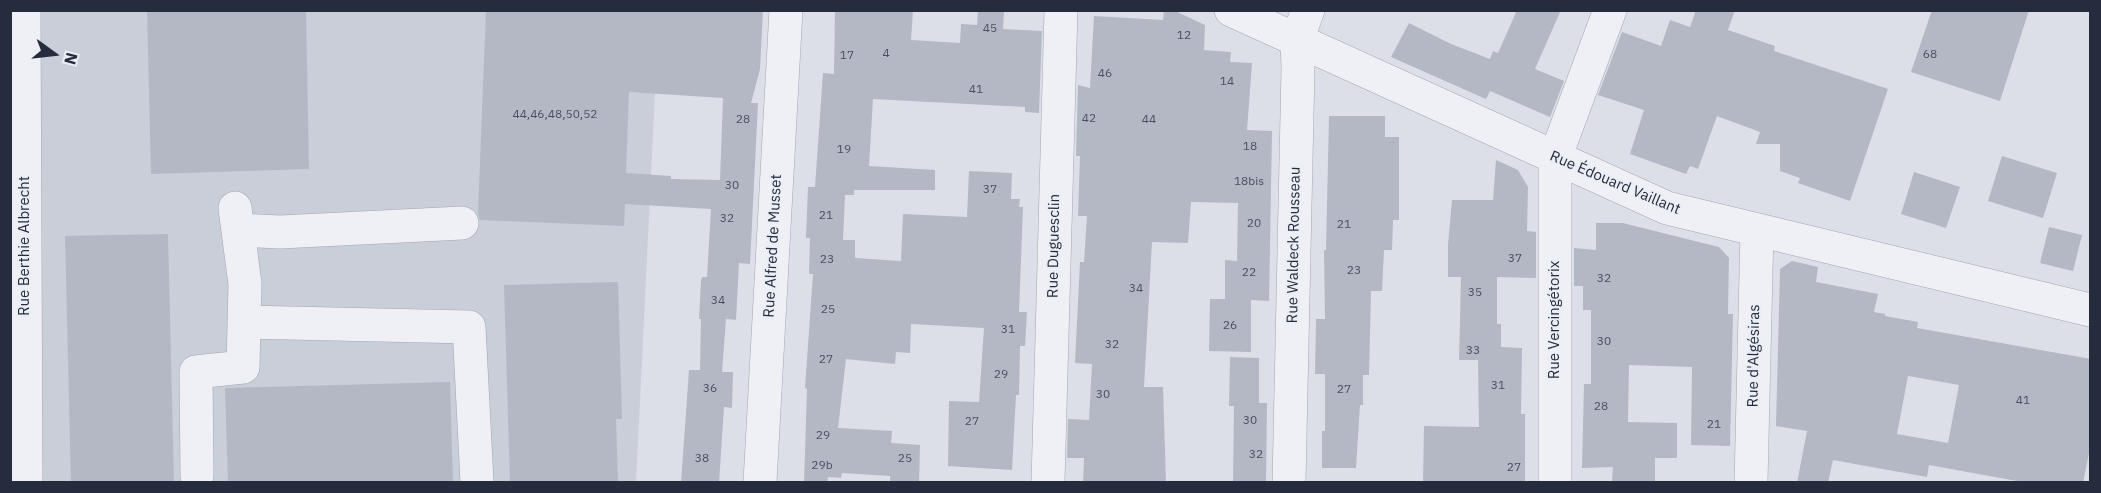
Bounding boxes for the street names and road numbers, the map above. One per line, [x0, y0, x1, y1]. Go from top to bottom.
street label: Rue Édouard Vaillant [1547, 147, 1683, 219]
street label: Rue Waldeck Rousseau [1284, 167, 1304, 323]
street label: Rue Alfred de Musset [760, 174, 786, 318]
street label: Rue Berthie Albrecht [16, 176, 34, 316]
street label: Rue Duguesclin [1044, 194, 1064, 298]
street label: Rue Vercingétorix [1546, 261, 1564, 379]
street label: Rue d'Algésiras [1744, 304, 1764, 408]

